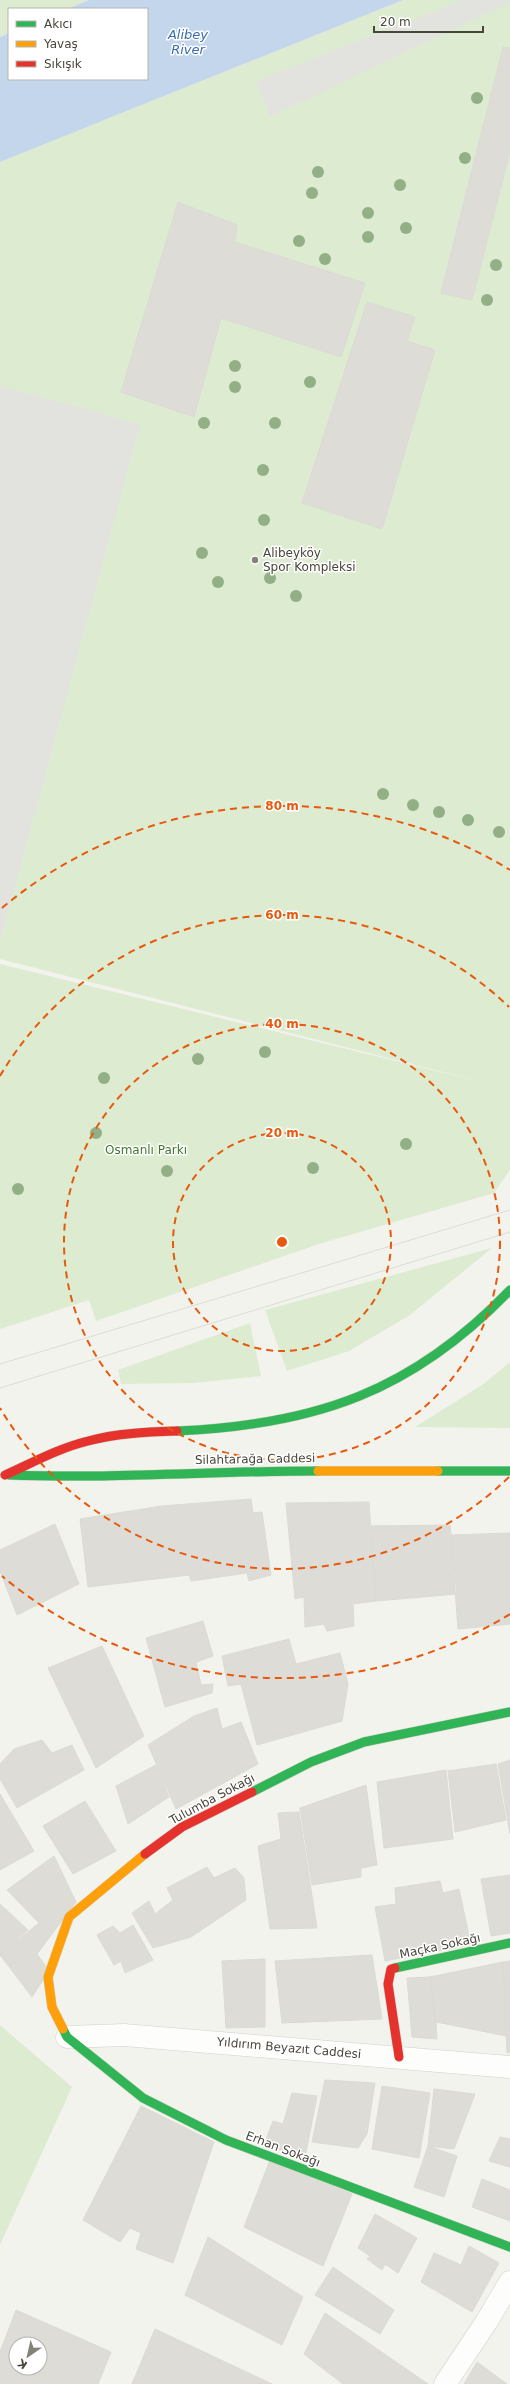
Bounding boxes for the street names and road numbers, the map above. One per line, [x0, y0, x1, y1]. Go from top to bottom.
street label: Silahtarağa Caddesi [195, 1451, 315, 1467]
street label: Tulumba Sokağı [166, 1771, 257, 1828]
street label: Maçka Sokağı [398, 1931, 482, 1961]
street label: Yıldırım Beyazıt Caddesi [215, 2035, 362, 2061]
street label: Erhan Sokağı [244, 2128, 322, 2170]

